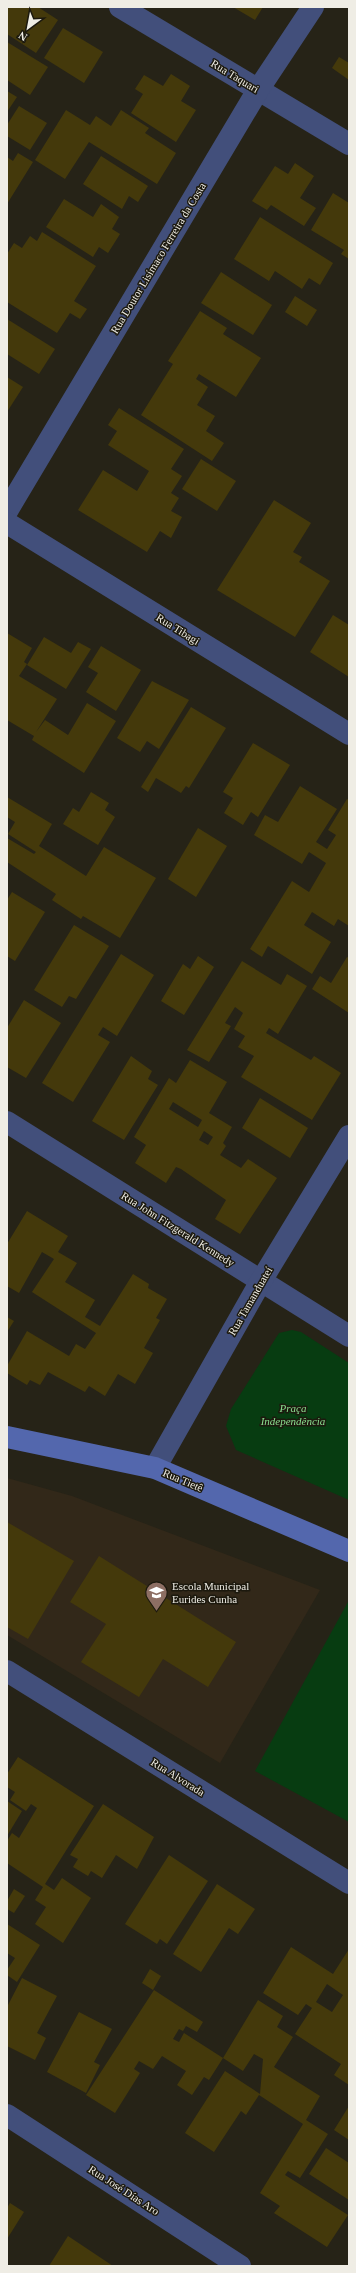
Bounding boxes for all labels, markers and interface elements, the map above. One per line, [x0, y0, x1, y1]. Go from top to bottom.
north arrow [8, 8, 48, 48]
text: N [16, 29, 29, 44]
street label: Rua Taquari [209, 57, 261, 95]
street label: Rua Doutor Lisímaco Ferreira da Costa [108, 180, 208, 336]
street label: Rua Tibagi [154, 611, 202, 647]
street label: Rua John Fitzgerald Kennedy [119, 1189, 237, 1269]
street label: Rua Tamanduateí [226, 1265, 274, 1337]
park label: Praça Independência [260, 1402, 326, 1427]
street label: Rua Tietê [161, 1466, 205, 1494]
school or university icon: Escola Municipal Eurides Cunha [144, 1579, 170, 1612]
place label: Escola Municipal Eurides Cunha [172, 1580, 249, 1605]
street label: Rua Alvorada [149, 1756, 207, 1798]
street label: Rua José Días Aro [87, 2163, 162, 2218]

